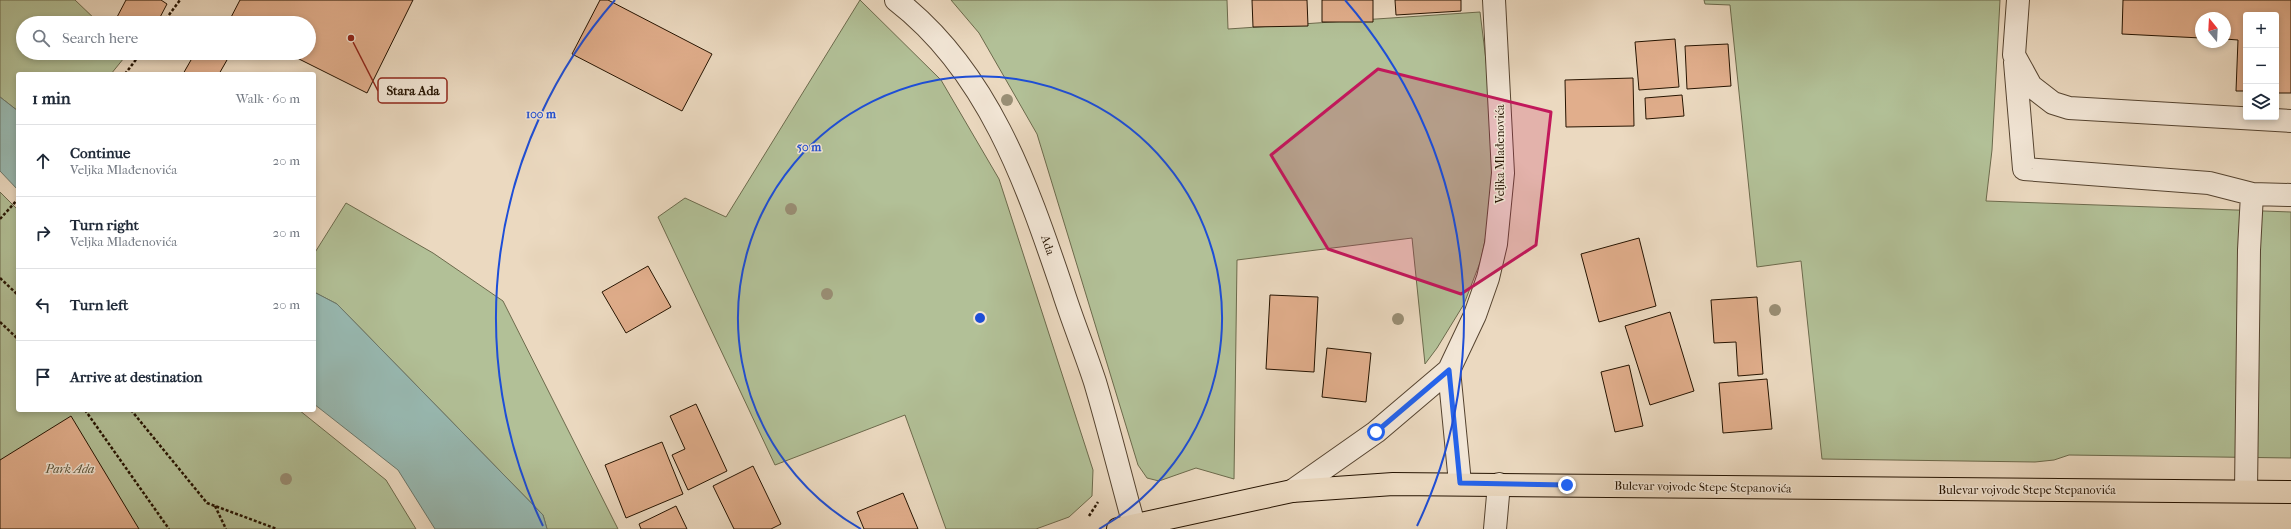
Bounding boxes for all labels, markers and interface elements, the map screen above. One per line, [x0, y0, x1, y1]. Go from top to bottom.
north arrow [2195, 12, 2231, 48]
map controls [2243, 12, 2279, 120]
button: + [2243, 12, 2279, 48]
search box [16, 16, 316, 60]
icon: search [30, 27, 52, 49]
text: Search here [62, 29, 138, 47]
button: − [2243, 48, 2279, 84]
callout: Stara Ada [378, 78, 447, 103]
text: Stara Ada [386, 83, 441, 98]
button: layers [2243, 84, 2279, 120]
text: 1 min [32, 88, 71, 108]
text: Walk · 60 m [236, 91, 300, 106]
street label: Veljka Mlađenovića [1493, 104, 1507, 205]
text: 100 m [526, 107, 557, 121]
text: 50 m [797, 140, 822, 154]
text: Continue [70, 144, 130, 162]
icon: ahead [32, 150, 54, 172]
text: 20 m [273, 153, 300, 168]
text: Veljka Mlađenovića [70, 162, 177, 177]
text: Turn right [70, 216, 139, 234]
icon: right [32, 222, 54, 244]
text: 20 m [273, 225, 300, 240]
street label: Ada [1038, 232, 1058, 257]
text: Veljka Mlađenovića [70, 234, 177, 249]
icon: left [32, 294, 54, 316]
text: Turn left [70, 296, 128, 314]
text: 20 m [273, 297, 300, 312]
centre of rings [973, 311, 987, 325]
icon: arrive [32, 366, 54, 388]
text: Arrive at destination [70, 368, 202, 386]
route start [1367, 423, 1385, 441]
park label: Park Ada [45, 462, 94, 476]
route end [1558, 476, 1576, 494]
street label: Bulevar vojvode Stepe Stepanovića [1614, 478, 1792, 496]
street label: Bulevar vojvode Stepe Stepanovića [1938, 483, 2116, 497]

